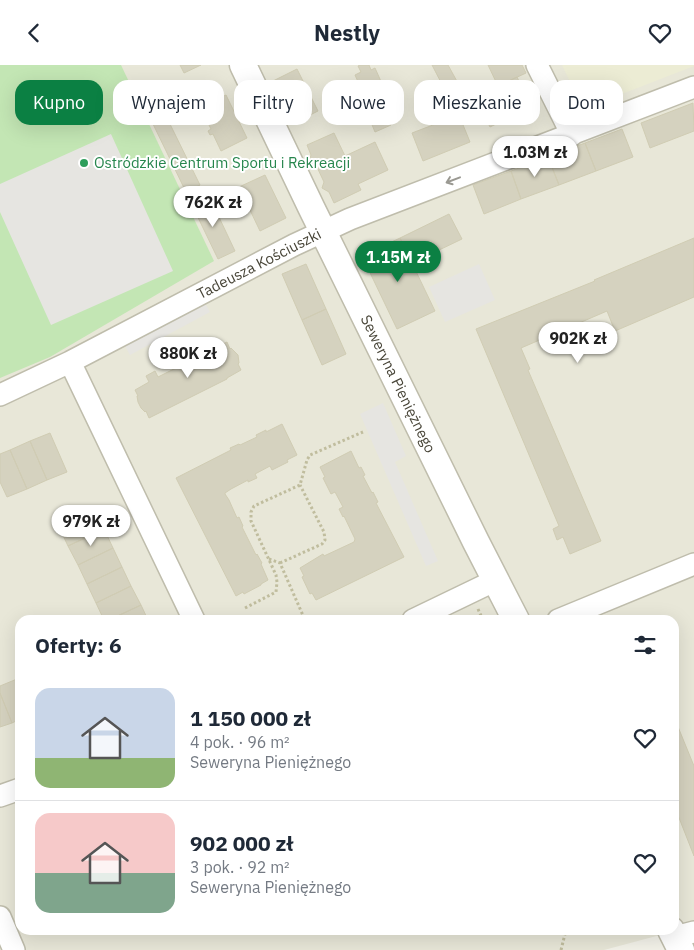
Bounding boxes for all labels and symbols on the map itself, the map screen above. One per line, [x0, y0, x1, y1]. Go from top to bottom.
pin: 1.03M zł [483, 135, 587, 178]
place label: Ostródzkie Centrum Sportu i Rekreacji [94, 153, 350, 172]
marker: Ostródzkie Centrum Sportu i Rekreacji [78, 157, 90, 169]
one-way arrow [445, 176, 461, 185]
pin: 762K zł [167, 185, 259, 228]
street label: Tadeusza Kościuszki [193, 224, 324, 303]
pin: 1.15M zł [346, 241, 450, 283]
street label: Seweryna Pieniężnego [357, 312, 440, 456]
pin: 902K zł [532, 321, 624, 364]
pin: 880K zł [142, 337, 234, 379]
pin: 979K zł [45, 505, 137, 547]

